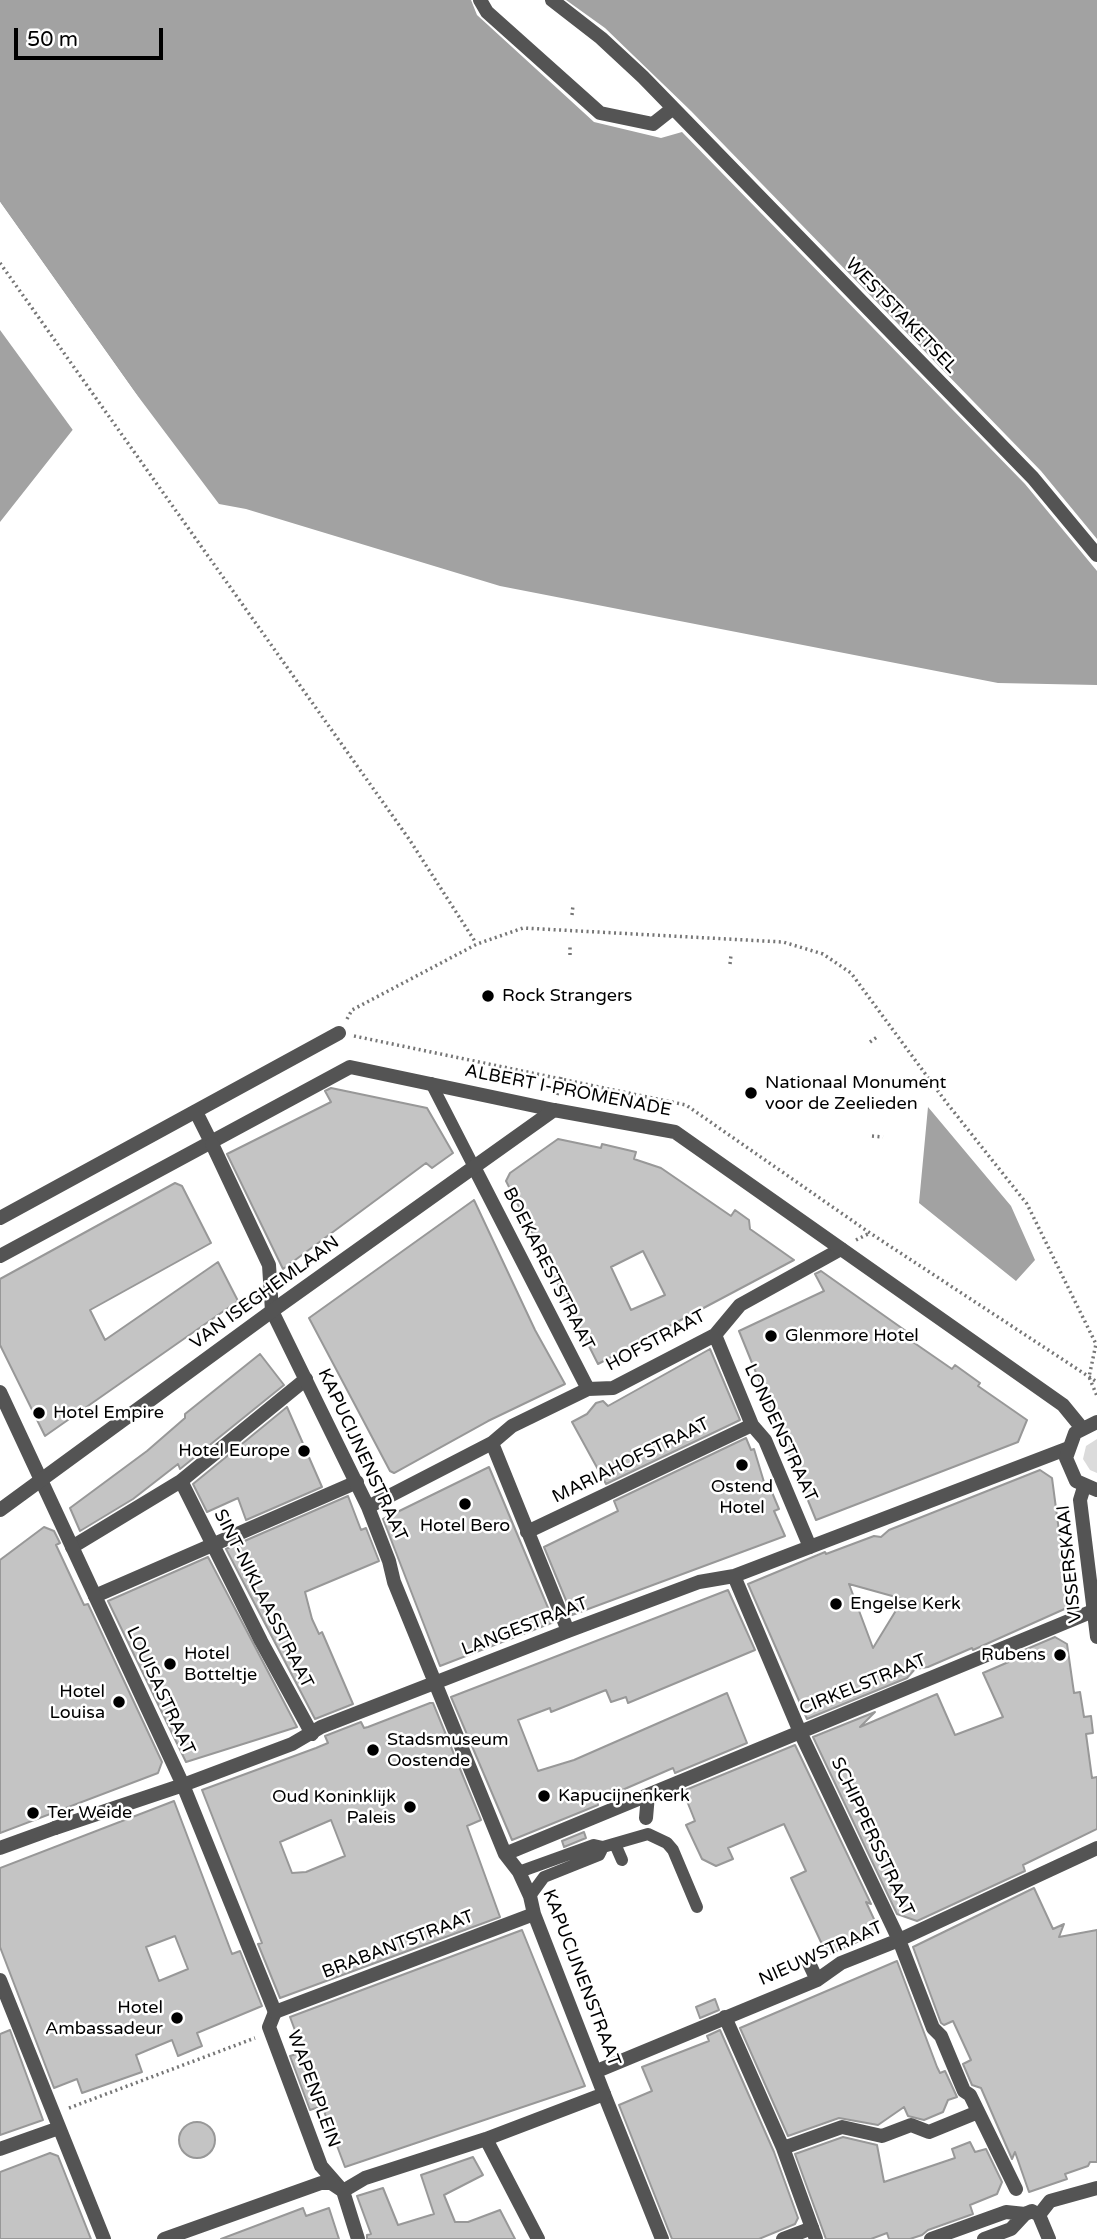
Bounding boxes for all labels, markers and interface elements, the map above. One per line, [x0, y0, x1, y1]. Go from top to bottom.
scale bar [18, 14, 166, 58]
text: 50 m [27, 27, 78, 52]
street label: WESTSTAKETSEL [840, 254, 962, 378]
place label: Rock Strangers [502, 985, 632, 1007]
marker: Rock Strangers [480, 988, 496, 1004]
street label: ALBERT I-PROMENADE [463, 1060, 673, 1122]
place label: Nationaal Monument voor de Zeelieden [765, 1072, 946, 1114]
marker: Nationaal Monument voor de Zeelieden [743, 1085, 759, 1101]
street label: BOEKARESTSTRAAT [498, 1184, 598, 1354]
street label: VAN ISEGHEMLAAN [186, 1232, 344, 1354]
street label: HOFSTRAAT [603, 1306, 709, 1376]
place label: Glenmore Hotel [785, 1325, 919, 1347]
marker: Glenmore Hotel [763, 1328, 779, 1344]
street label: LONDENSTRAAT [739, 1361, 821, 1505]
street label: KAPUCIJNENSTRAAT [313, 1365, 411, 1545]
place label: Hotel Empire [53, 1402, 164, 1424]
marker: Hotel Empire [31, 1405, 47, 1421]
street label: MARIAHOFSTRAAT [549, 1414, 713, 1508]
place label: Hotel Europe [178, 1440, 290, 1462]
marker: Hotel Europe [296, 1443, 312, 1459]
marker: Ostend Hotel [734, 1457, 750, 1473]
place label: Ostend Hotel [711, 1476, 773, 1518]
marker: Hotel Bero [457, 1496, 473, 1512]
street label: VISSERSKAAI [1053, 1504, 1087, 1624]
street label: SINT-NIKLAASSTRAAT [209, 1506, 317, 1692]
place label: Hotel Bero [420, 1515, 510, 1537]
street label: LANGESTRAAT [459, 1593, 591, 1661]
place label: Engelse Kerk [850, 1593, 961, 1615]
marker: Engelse Kerk [828, 1596, 844, 1612]
street label: LOUISASTRAAT [121, 1624, 199, 1758]
place label: Hotel Botteltje [184, 1643, 257, 1686]
place label: Rubens [981, 1644, 1046, 1666]
marker: Rubens [1052, 1647, 1068, 1663]
street label: CIRKELSTRAAT [796, 1650, 930, 1720]
marker: Hotel Botteltje [162, 1656, 178, 1672]
place label: Hotel Louisa [49, 1681, 105, 1724]
marker: Hotel Louisa [111, 1694, 127, 1710]
place label: Stadsmuseum Oostende [387, 1729, 508, 1772]
marker: Stadsmuseum Oostende [365, 1742, 381, 1758]
street label: SCHIPPERSSTRAAT [826, 1754, 918, 1920]
place label: Kapucijnenkerk [558, 1785, 690, 1807]
place label: Oud Koninklijk Paleis [272, 1786, 396, 1828]
marker: Kapucijnenkerk [536, 1788, 552, 1804]
marker: Oud Koninklijk Paleis [402, 1799, 418, 1815]
place label: Ter Weide [47, 1802, 132, 1824]
marker: Ter Weide [25, 1805, 41, 1821]
street label: KAPUCIJNENSTRAAT [537, 1886, 625, 2070]
street label: BRABANTSTRAAT [319, 1906, 477, 1984]
street label: NIEUWSTRAAT [756, 1917, 886, 1991]
place label: Hotel Ambassadeur [45, 1997, 163, 2039]
marker: Hotel Ambassadeur [169, 2010, 185, 2026]
street label: WAPENPLEIN [282, 2027, 344, 2151]

